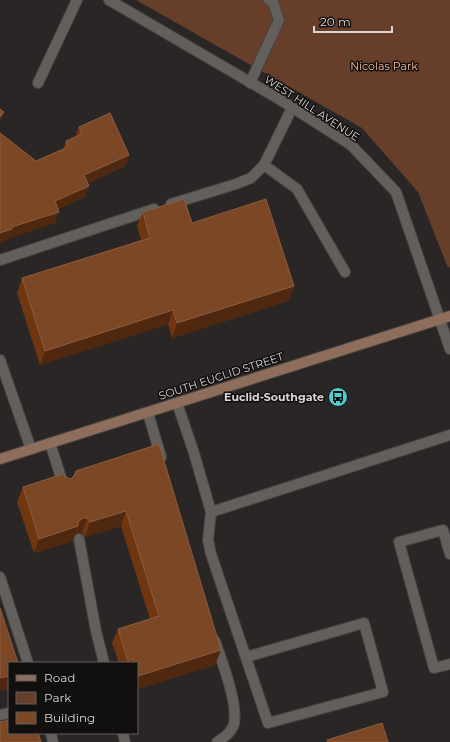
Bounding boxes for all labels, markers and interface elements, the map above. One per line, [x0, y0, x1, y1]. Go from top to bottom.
scale bar [314, 8, 392, 34]
text: 20 m [320, 14, 351, 29]
park label: Nicolas Park [350, 59, 418, 73]
street label: WEST HILL AVENUE [262, 72, 362, 144]
street label: SOUTH EUCLID STREET [157, 349, 286, 403]
bus stop icon: Euclid-Southgate [327, 386, 349, 408]
place label: Euclid-Southgate [224, 390, 324, 404]
legend [8, 662, 138, 734]
text: Road [44, 670, 75, 685]
text: Park [44, 690, 72, 705]
text: Building [44, 710, 95, 725]

